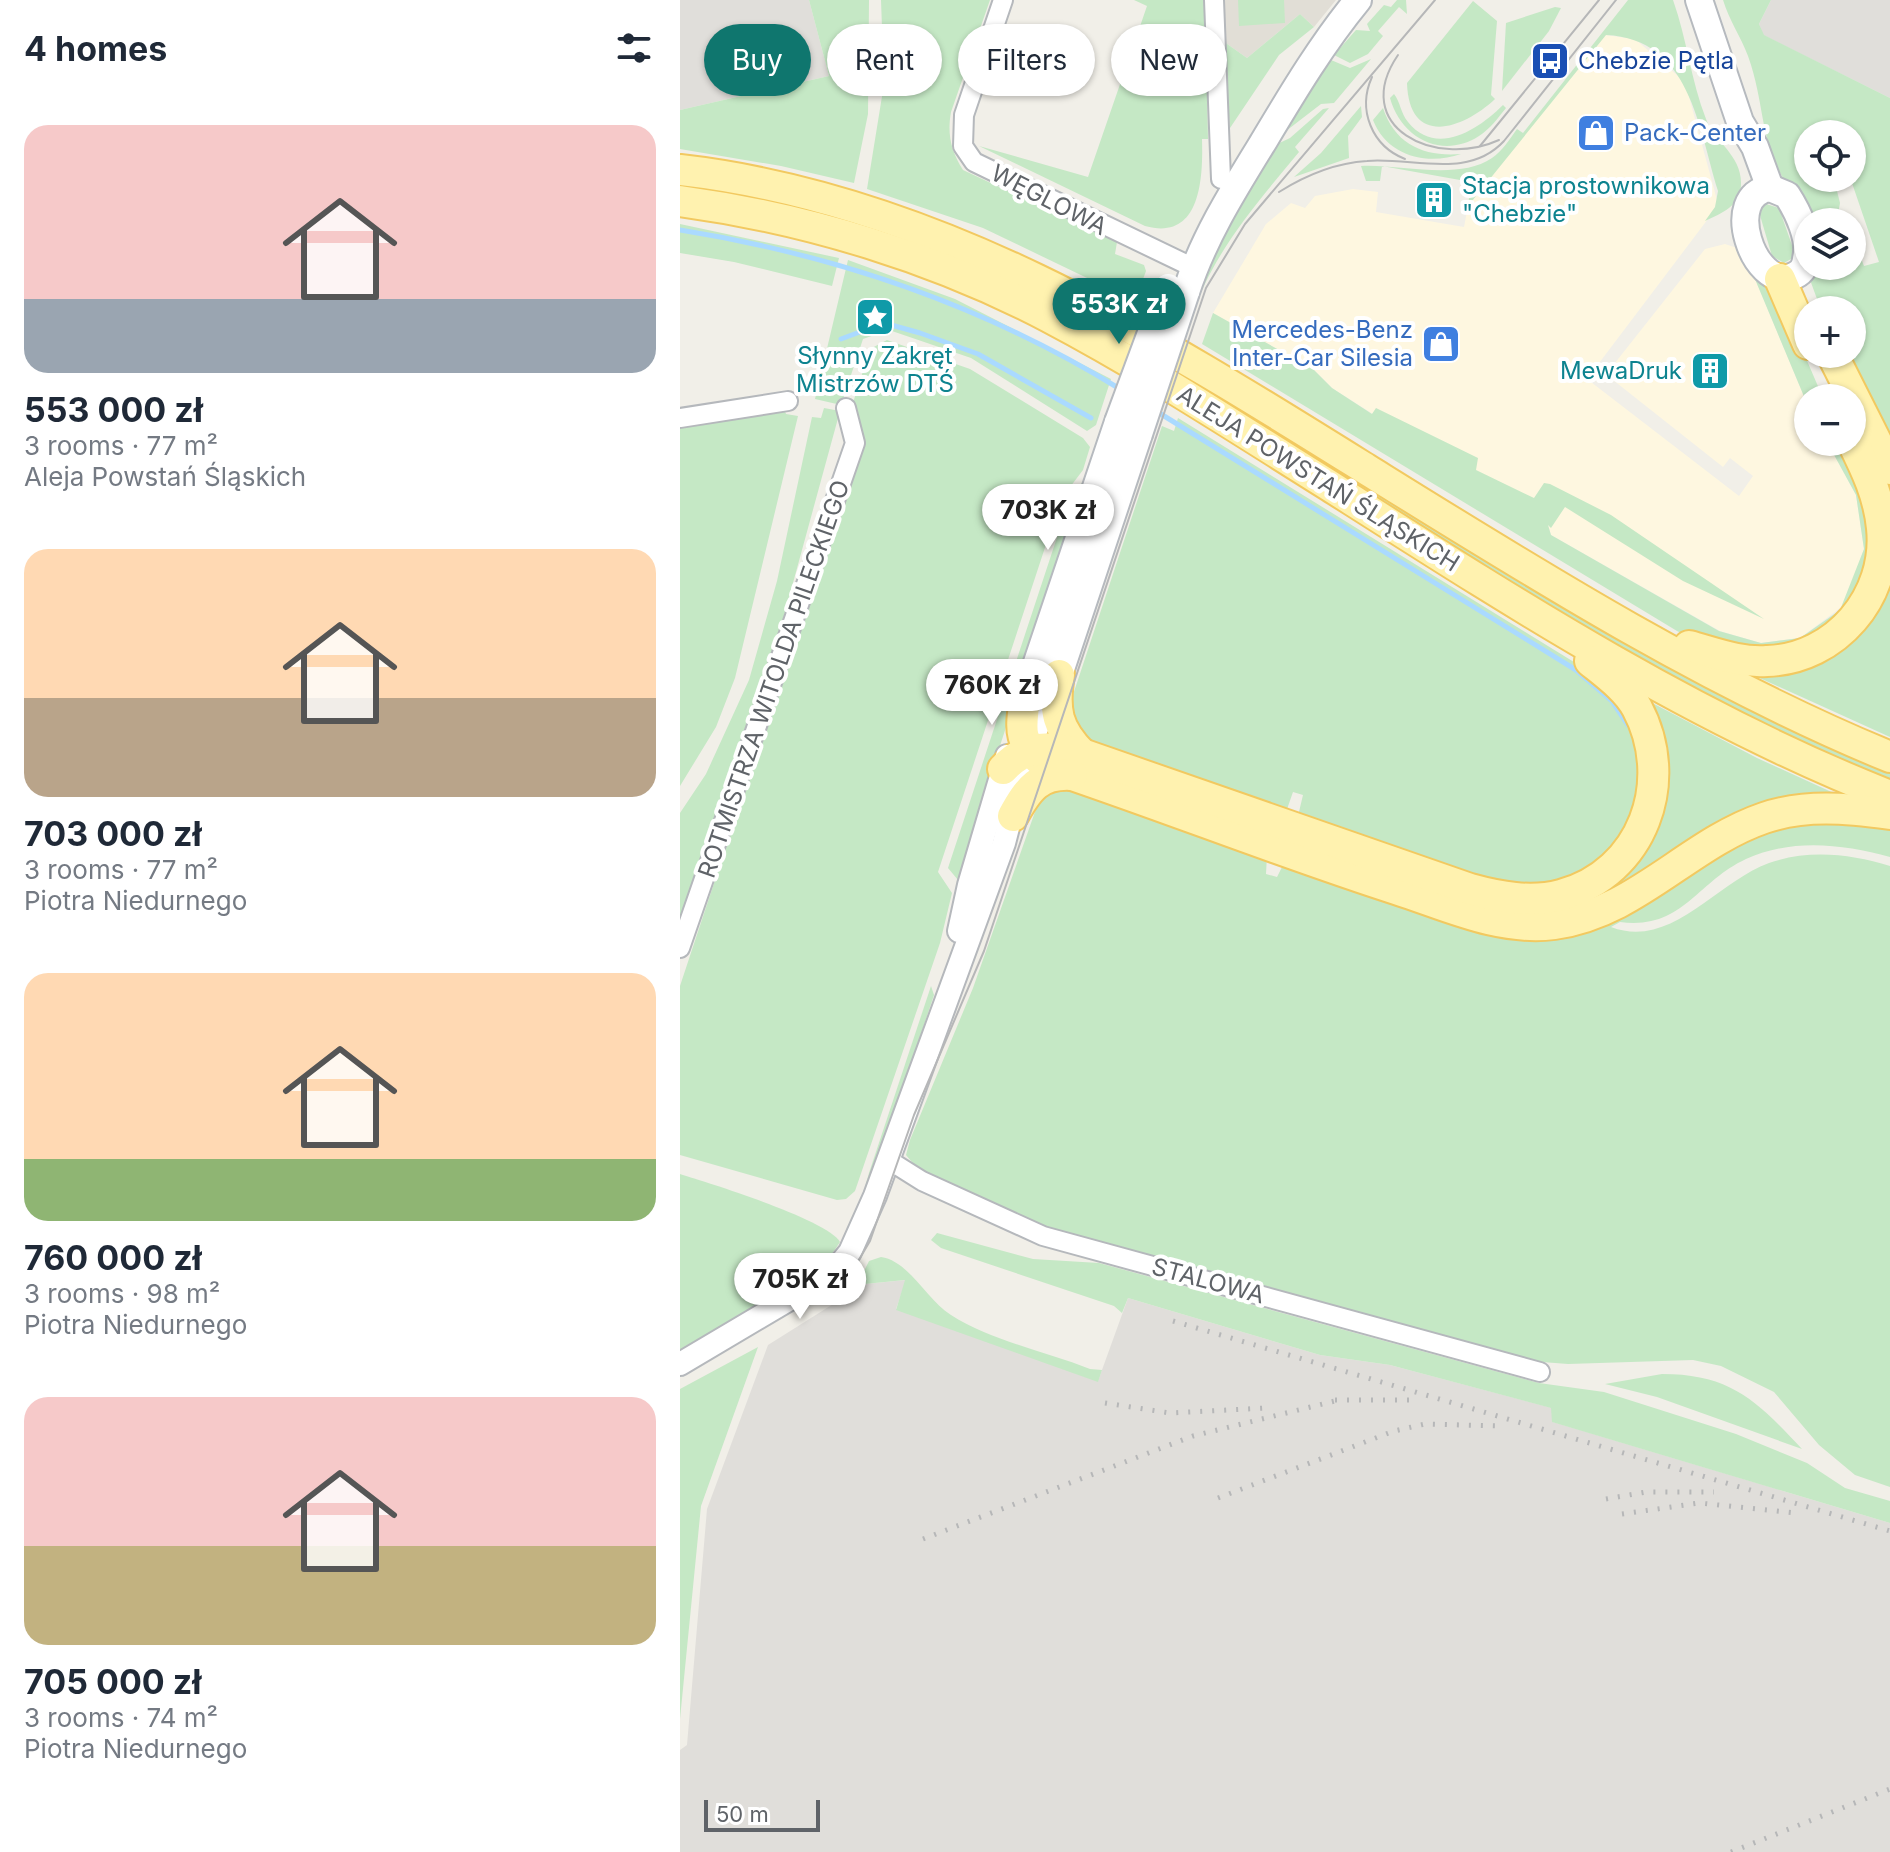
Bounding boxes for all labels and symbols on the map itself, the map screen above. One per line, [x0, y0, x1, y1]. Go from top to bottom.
bus stop icon: Chebzie Pętla [1529, 40, 1571, 82]
place label: Chebzie Pętla [1578, 46, 1734, 75]
shop icon: Pack-Center [1575, 112, 1617, 154]
place label: Pack-Center [1624, 118, 1766, 147]
street label: WĘGLOWA [986, 158, 1112, 241]
place label: Stacja prostownikowa "Chebzie" [1462, 171, 1710, 228]
building icon: Stacja prostownikowa "Chebzie" [1413, 179, 1455, 221]
pin: 553K zł [1045, 278, 1193, 346]
place icon: Słynny Zakręt Mistrzów DTŚ [854, 296, 896, 338]
place label: Mercedes-Benz Inter-Car Silesia [1231, 315, 1413, 372]
shop icon: Mercedes-Benz Inter-Car Silesia [1420, 323, 1462, 365]
place label: Słynny Zakręt Mistrzów DTŚ [796, 341, 954, 398]
building icon: MewaDruk [1689, 350, 1731, 392]
place label: MewaDruk [1560, 356, 1682, 385]
street label: ALEJA POWSTAŃ ŚLĄSKICH [1172, 379, 1465, 578]
street label: ROTMISTRZA WITOLDA PILECKIEGO [692, 476, 855, 881]
pin: 703K zł [974, 484, 1122, 552]
pin: 760K zł [918, 659, 1066, 727]
street label: STALOWA [1149, 1252, 1268, 1309]
pin: 705K zł [726, 1253, 874, 1321]
scale bar [704, 1796, 820, 1832]

